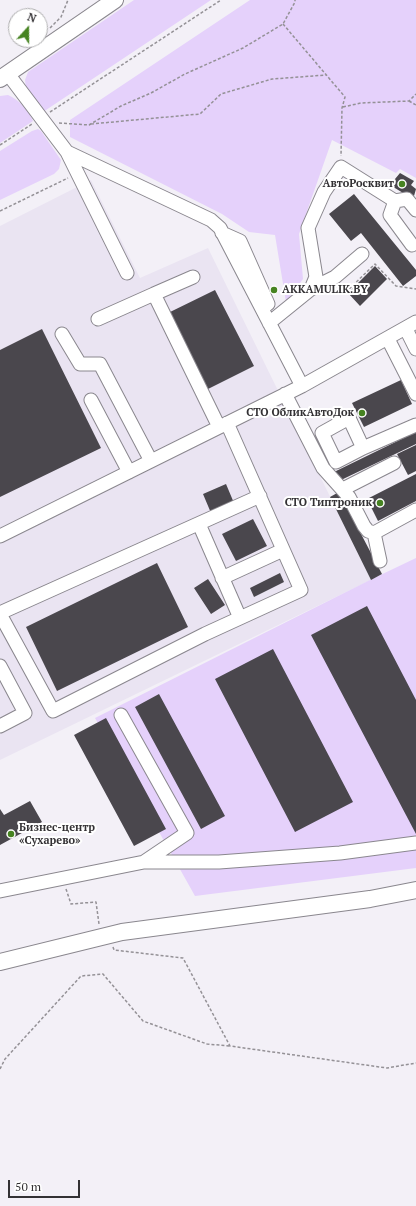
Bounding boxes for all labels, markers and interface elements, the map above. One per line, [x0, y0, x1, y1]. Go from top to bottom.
north arrow [8, 8, 48, 48]
text: N [26, 10, 38, 26]
place label: АвтоРосквит [323, 177, 394, 191]
marker: АвтоРосквит [397, 179, 407, 189]
place label: AKKAMULIK.BY [282, 283, 368, 297]
marker: AKKAMULIK.BY [269, 285, 279, 295]
place label: СТО ОбликАвтоДок [246, 406, 354, 420]
marker: СТО ОбликАвтоДок [357, 408, 367, 418]
place label: СТО Типтроник [285, 496, 372, 510]
marker: СТО Типтроник [375, 498, 385, 508]
place label: Бизнес-центр «Сухарево» [19, 821, 95, 847]
marker: Бизнес-центр «Сухарево» [6, 829, 16, 839]
scale bar [10, 1172, 82, 1198]
text: 50 m [15, 1179, 41, 1194]

